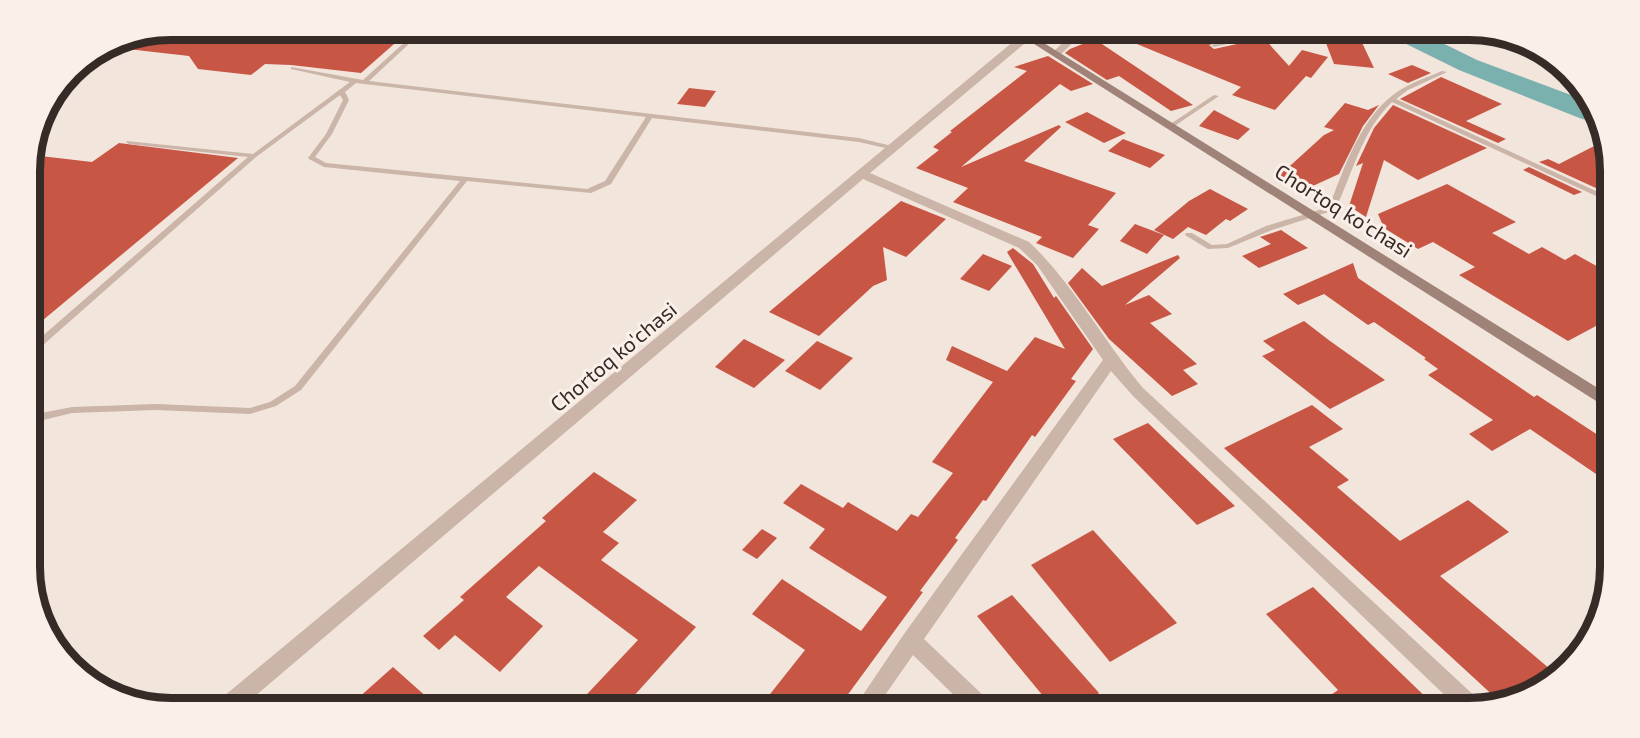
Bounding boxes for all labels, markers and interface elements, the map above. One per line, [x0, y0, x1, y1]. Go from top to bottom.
street label: Chortoq ko'chasi [1271, 158, 1417, 262]
street label: Chortoq ko'chasi [545, 296, 681, 416]

